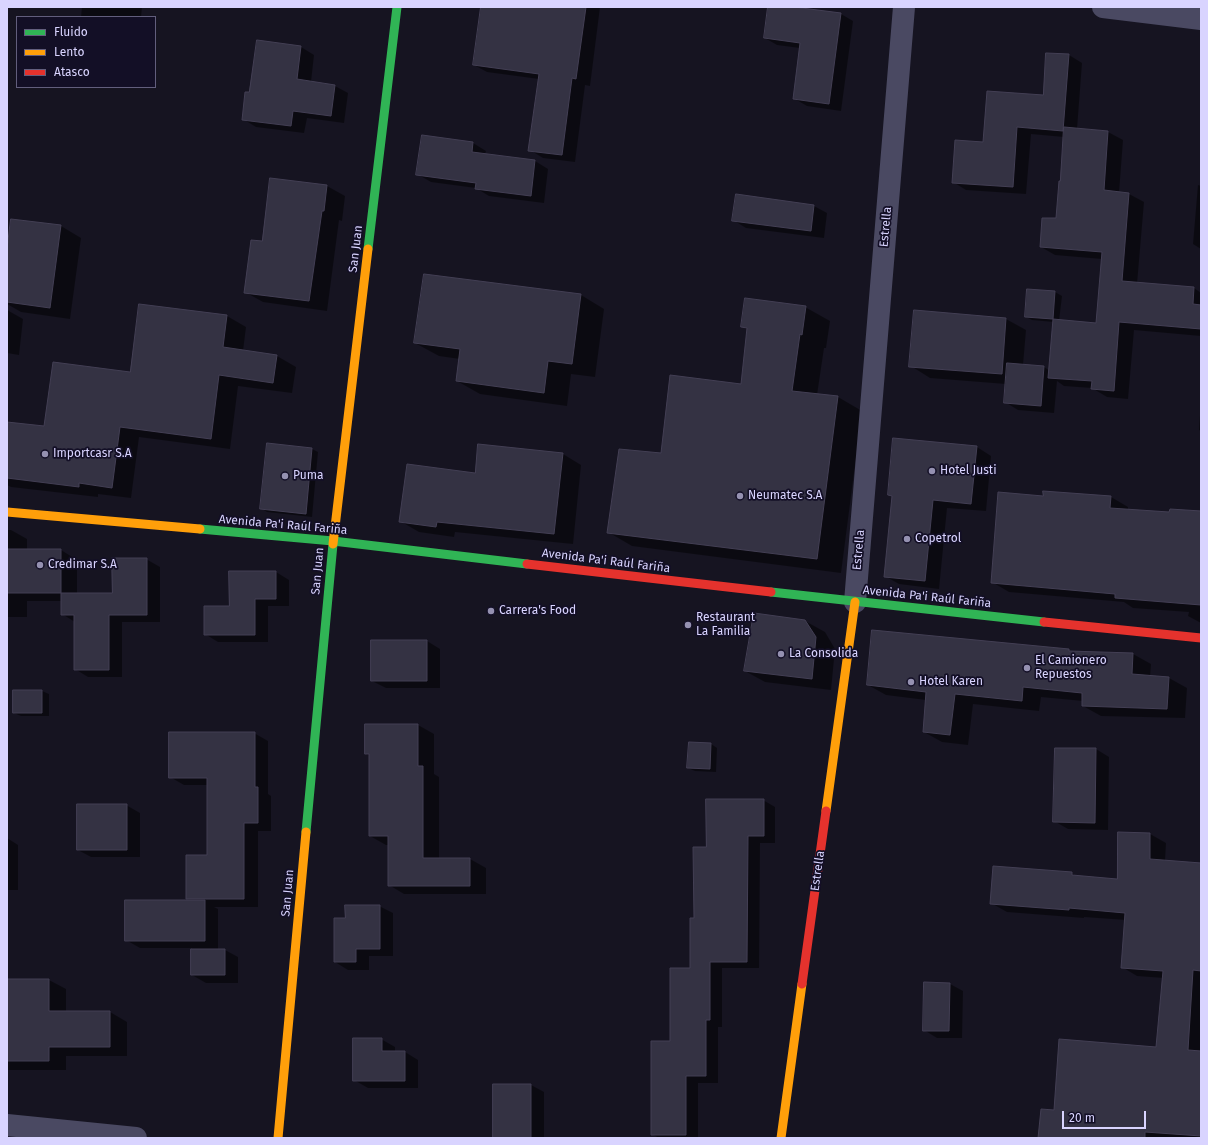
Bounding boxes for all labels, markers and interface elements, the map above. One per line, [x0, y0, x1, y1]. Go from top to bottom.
legend [16, 16, 156, 88]
text: Fluido [54, 25, 88, 39]
text: Lento [54, 45, 84, 59]
text: Atasco [54, 65, 90, 79]
street label: Estrella [877, 206, 895, 248]
street label: San Juan [346, 225, 366, 273]
place label: Importcasr S.A [53, 447, 132, 461]
marker: Importcasr S.A [40, 449, 50, 459]
place label: Hotel Justi [940, 464, 997, 478]
marker: Hotel Justi [927, 466, 937, 476]
place label: Puma [293, 469, 323, 483]
marker: Puma [280, 471, 290, 481]
place label: Neumatec S.A [748, 489, 822, 503]
marker: Neumatec S.A [735, 491, 745, 501]
street label: Avenida Pa'i Raúl Fariña [218, 512, 348, 538]
street label: Estrella [850, 529, 868, 571]
place label: Copetrol [915, 532, 961, 546]
marker: Copetrol [902, 534, 912, 544]
street label: Avenida Pa'i Raúl Fariña [541, 546, 671, 576]
street label: San Juan [309, 547, 327, 595]
place label: Credimar S.A [48, 558, 117, 572]
marker: Credimar S.A [35, 560, 45, 570]
street label: Avenida Pa'i Raúl Fariña [862, 583, 992, 611]
place label: Carrera's Food [499, 604, 576, 618]
marker: Carrera's Food [486, 606, 496, 616]
place label: Restaurant La Familia [696, 611, 755, 639]
marker: Restaurant La Familia [683, 620, 693, 630]
place label: La Consolida [789, 647, 858, 661]
marker: La Consolida [776, 649, 786, 659]
place label: El Camionero Repuestos [1035, 654, 1107, 682]
marker: El Camionero Repuestos [1022, 663, 1032, 673]
place label: Hotel Karen [919, 675, 983, 689]
marker: Hotel Karen [906, 677, 916, 687]
street label: Estrella [808, 850, 828, 892]
street label: San Juan [279, 869, 297, 917]
scale bar [1064, 1103, 1148, 1129]
text: 20 m [1069, 1111, 1095, 1125]

